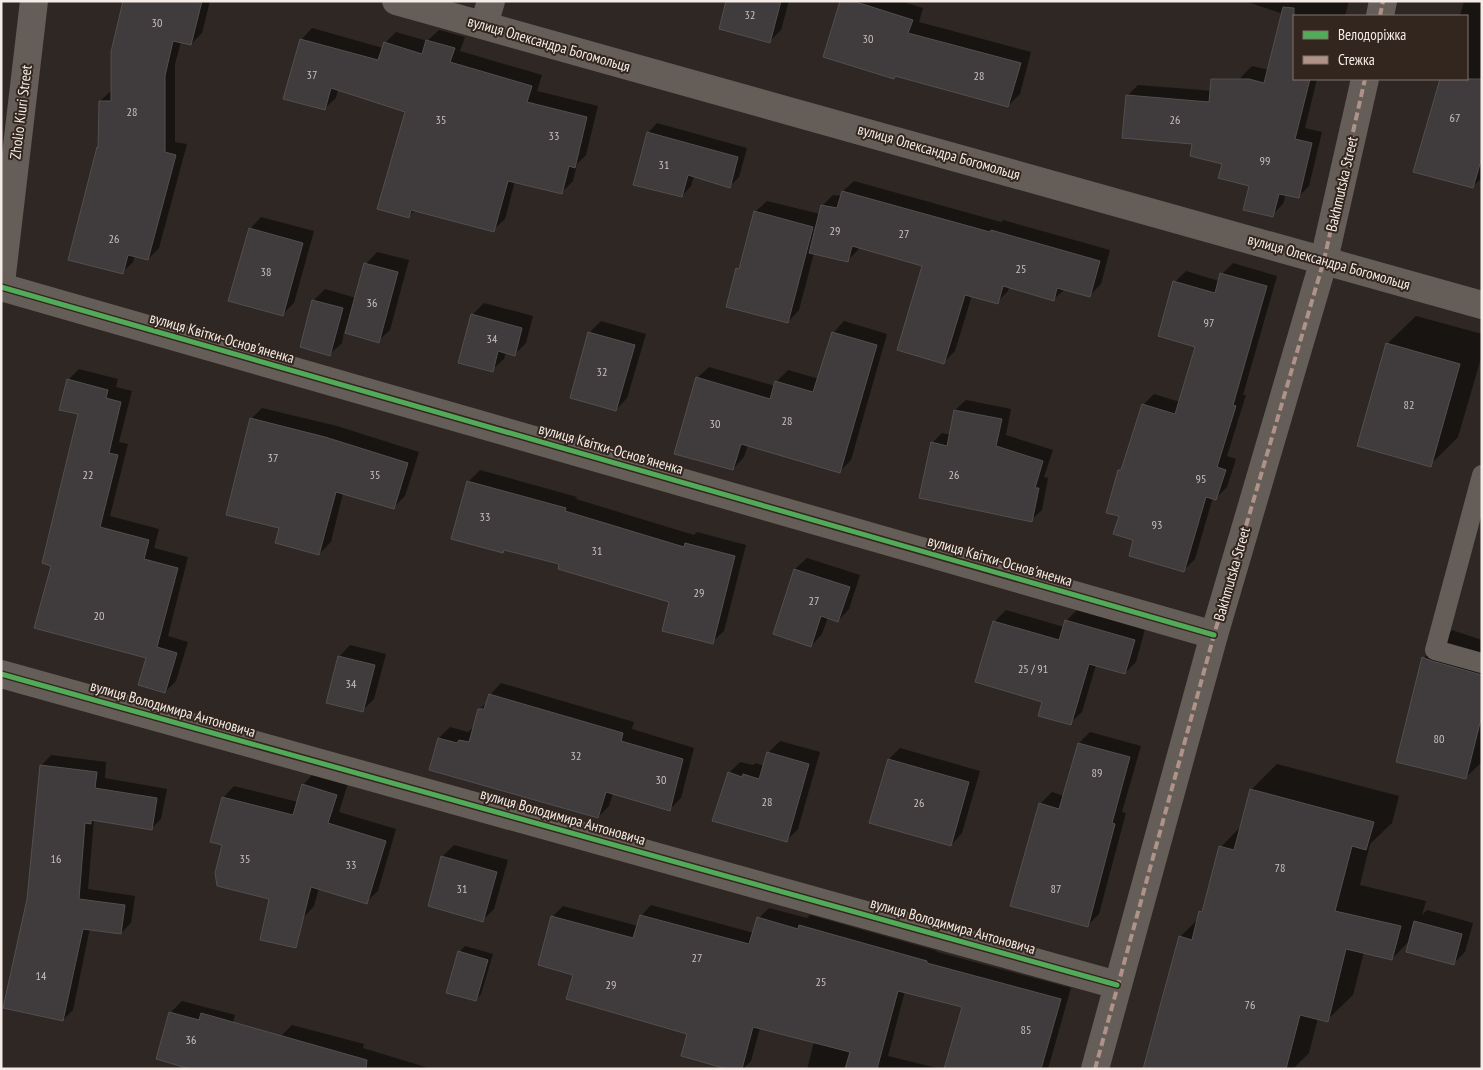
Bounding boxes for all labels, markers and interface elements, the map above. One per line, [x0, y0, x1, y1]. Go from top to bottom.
house number: 32 [745, 7, 755, 22]
street label: вулиця Олександра Богомольця [466, 11, 633, 76]
house number: 30 [152, 15, 162, 30]
legend [1293, 15, 1468, 80]
text: Велодоріжка [1338, 25, 1406, 44]
house number: 30 [863, 31, 873, 46]
text: Стежка [1338, 50, 1375, 69]
street label: Zholio Kiuri Street [5, 64, 36, 160]
house number: 37 [307, 67, 317, 82]
house number: 28 [974, 68, 984, 83]
house number: 28 [127, 104, 137, 119]
house number: 67 [1450, 110, 1460, 125]
house number: 35 [436, 112, 446, 127]
house number: 26 [1170, 112, 1180, 127]
street label: вулиця Олександра Богомольця [856, 119, 1023, 184]
house number: 33 [549, 128, 559, 143]
street label: Bakhmutska Street [1321, 134, 1362, 233]
house number: 99 [1260, 153, 1270, 168]
house number: 31 [659, 157, 669, 172]
house number: 29 [830, 223, 840, 238]
house number: 27 [899, 226, 909, 241]
street label: вулиця Олександра Богомольця [1246, 229, 1413, 294]
house number: 26 [109, 231, 119, 246]
house number: 25 [1016, 261, 1026, 276]
house number: 38 [261, 264, 271, 279]
house number: 36 [367, 295, 377, 310]
street label: вулиця Квітки-Основ'яненка [148, 308, 297, 367]
house number: 97 [1204, 315, 1214, 330]
house number: 34 [487, 331, 498, 346]
house number: 32 [597, 364, 607, 379]
house number: 82 [1404, 397, 1414, 412]
house number: 28 [782, 413, 792, 428]
house number: 30 [710, 416, 720, 431]
street label: вулиця Квітки-Основ'яненка [537, 419, 686, 478]
house number: 37 [268, 450, 278, 465]
house number: 22 [83, 467, 93, 482]
house number: 35 [370, 467, 380, 482]
house number: 26 [949, 467, 959, 482]
house number: 95 [1196, 471, 1206, 486]
house number: 33 [480, 509, 490, 524]
house number: 93 [1152, 517, 1162, 532]
street label: Bakhmutska Street [1209, 525, 1254, 623]
street label: вулиця Квітки-Основ'яненка [926, 531, 1075, 590]
house number: 31 [592, 543, 602, 558]
house number: 29 [694, 585, 704, 600]
house number: 27 [809, 593, 819, 608]
house number: 20 [94, 608, 104, 623]
house number: 25 / 91 [1018, 661, 1048, 676]
street label: вулиця Володимира Антоновича [88, 676, 258, 741]
house number: 34 [346, 676, 357, 691]
house number: 80 [1434, 731, 1444, 746]
house number: 32 [571, 748, 581, 763]
house number: 89 [1092, 765, 1102, 780]
house number: 30 [656, 772, 666, 787]
street label: вулиця Володимира Антоновича [478, 784, 648, 849]
house number: 28 [762, 794, 772, 809]
house number: 26 [914, 795, 924, 810]
house number: 16 [51, 851, 61, 866]
house number: 35 [240, 851, 250, 866]
house number: 33 [346, 857, 356, 872]
house number: 78 [1275, 860, 1285, 875]
house number: 31 [457, 881, 467, 896]
house number: 87 [1051, 881, 1061, 896]
street label: вулиця Володимира Антоновича [868, 893, 1038, 958]
house number: 27 [692, 950, 702, 965]
house number: 14 [36, 968, 47, 983]
house number: 25 [816, 974, 826, 989]
house number: 29 [606, 977, 616, 992]
house number: 76 [1245, 997, 1255, 1012]
house number: 85 [1021, 1022, 1031, 1037]
house number: 36 [186, 1032, 196, 1047]

